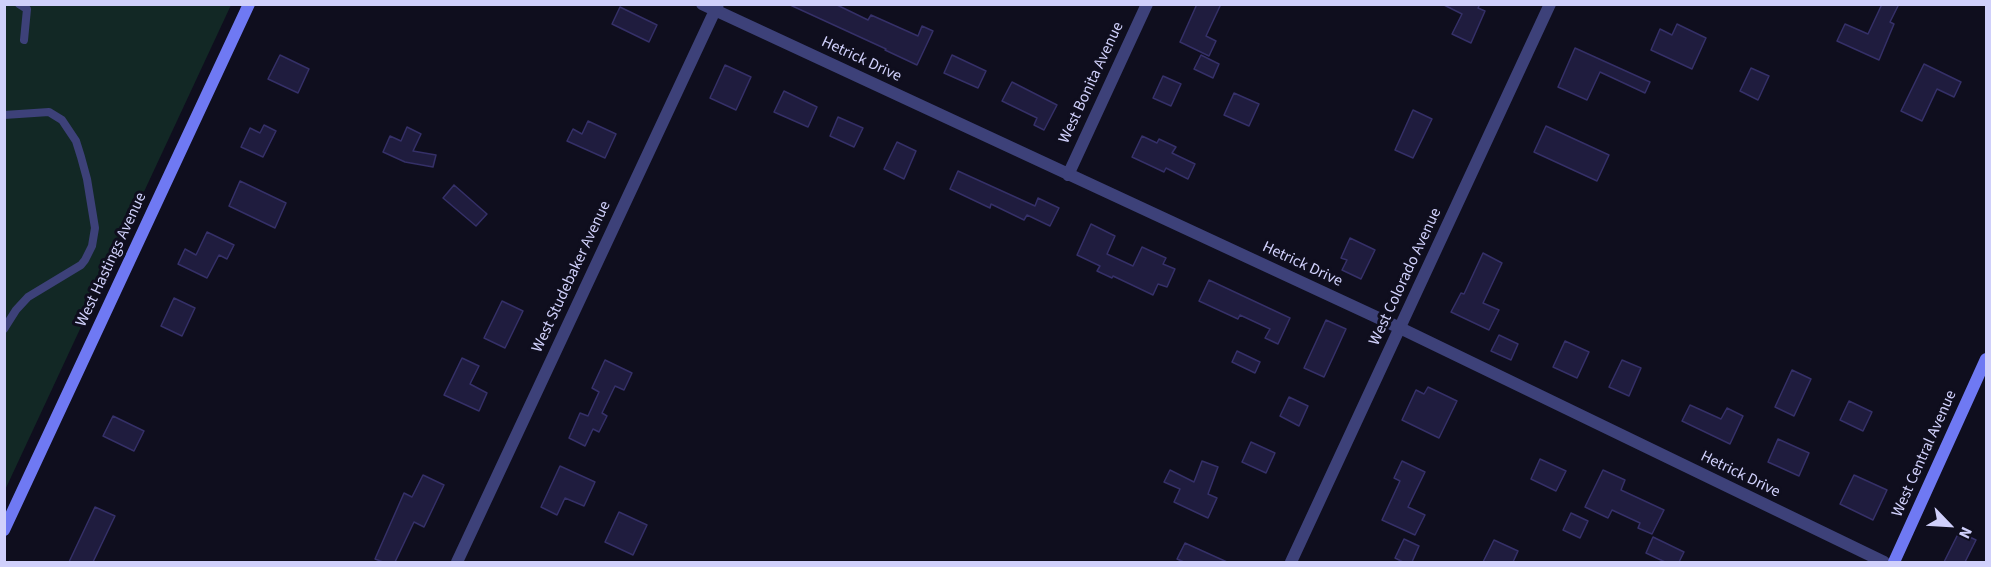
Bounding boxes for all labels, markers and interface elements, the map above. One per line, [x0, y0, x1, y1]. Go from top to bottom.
street label: West Bonita Avenue [1055, 19, 1129, 147]
street label: Hetrick Drive [818, 33, 904, 87]
street label: West Hastings Avenue [72, 190, 152, 330]
street label: West Studebaker Avenue [528, 198, 616, 356]
street label: West Colorado Avenue [1366, 205, 1446, 349]
street label: Hetrick Drive [1259, 238, 1345, 292]
street label: West Central Avenue [1888, 388, 1962, 520]
street label: Hetrick Drive [1697, 447, 1783, 503]
north arrow [1919, 495, 1979, 555]
text: N [1953, 523, 1978, 542]

